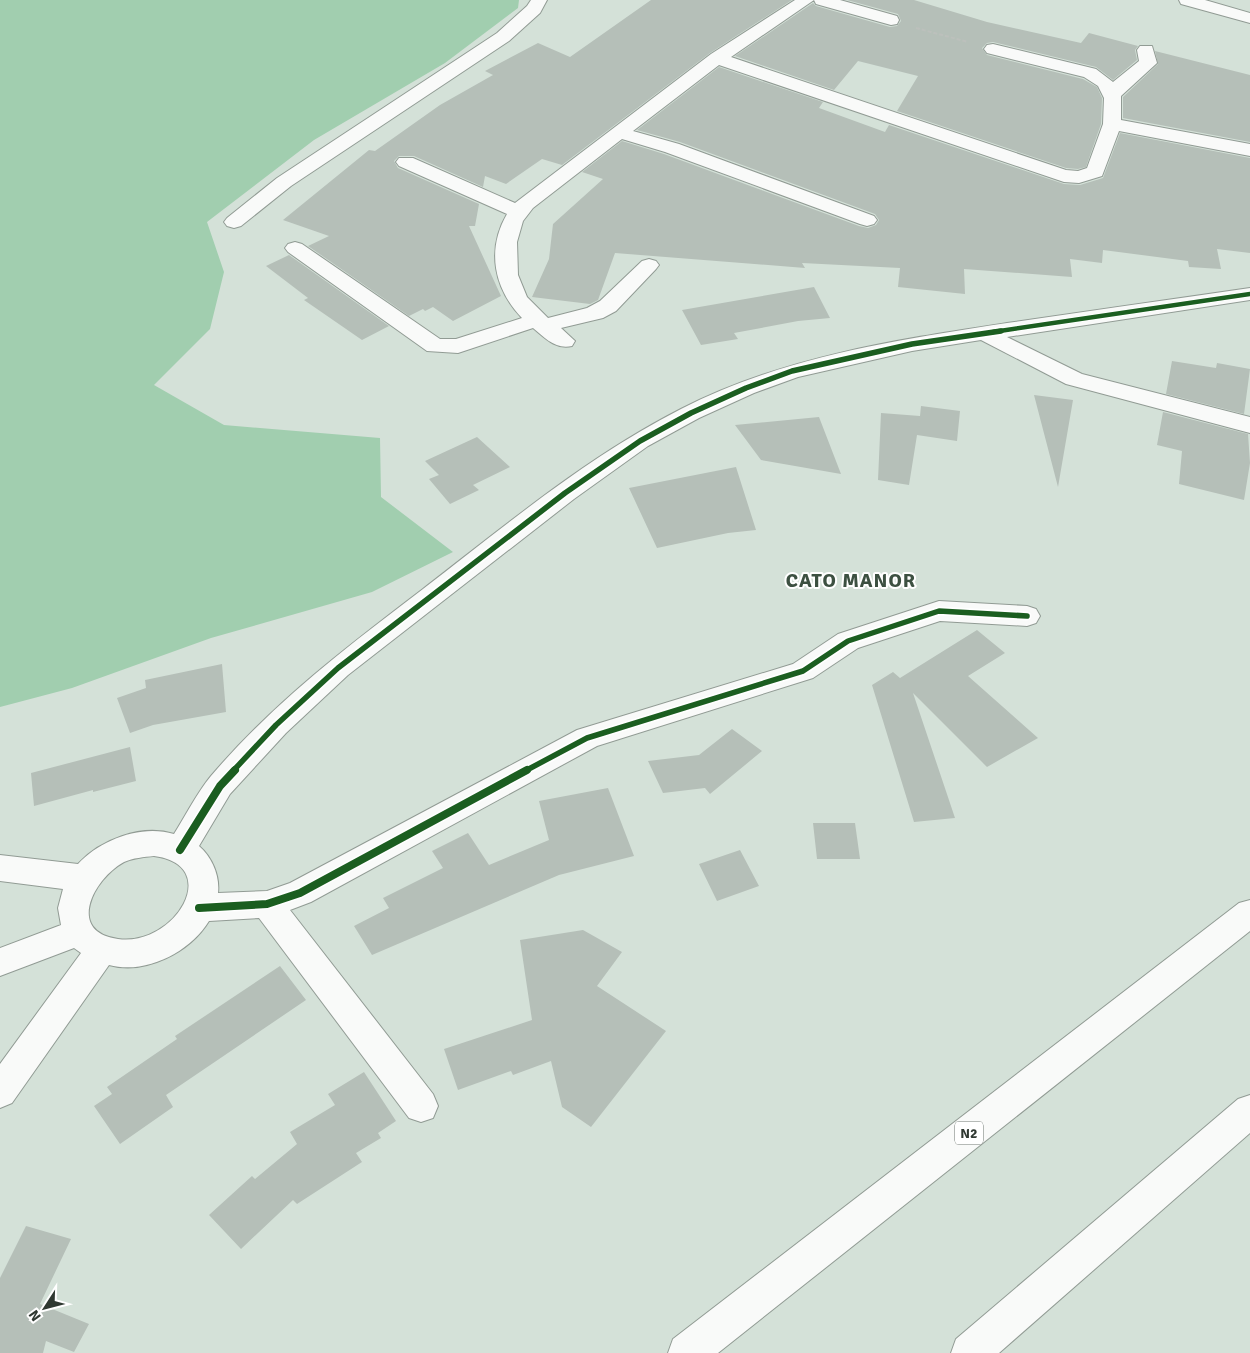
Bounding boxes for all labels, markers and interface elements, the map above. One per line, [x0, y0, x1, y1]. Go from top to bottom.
district label: CATO MANOR [786, 568, 916, 593]
road number: N2 [955, 1122, 983, 1144]
north arrow [20, 1283, 70, 1333]
text: N [25, 1306, 45, 1324]

